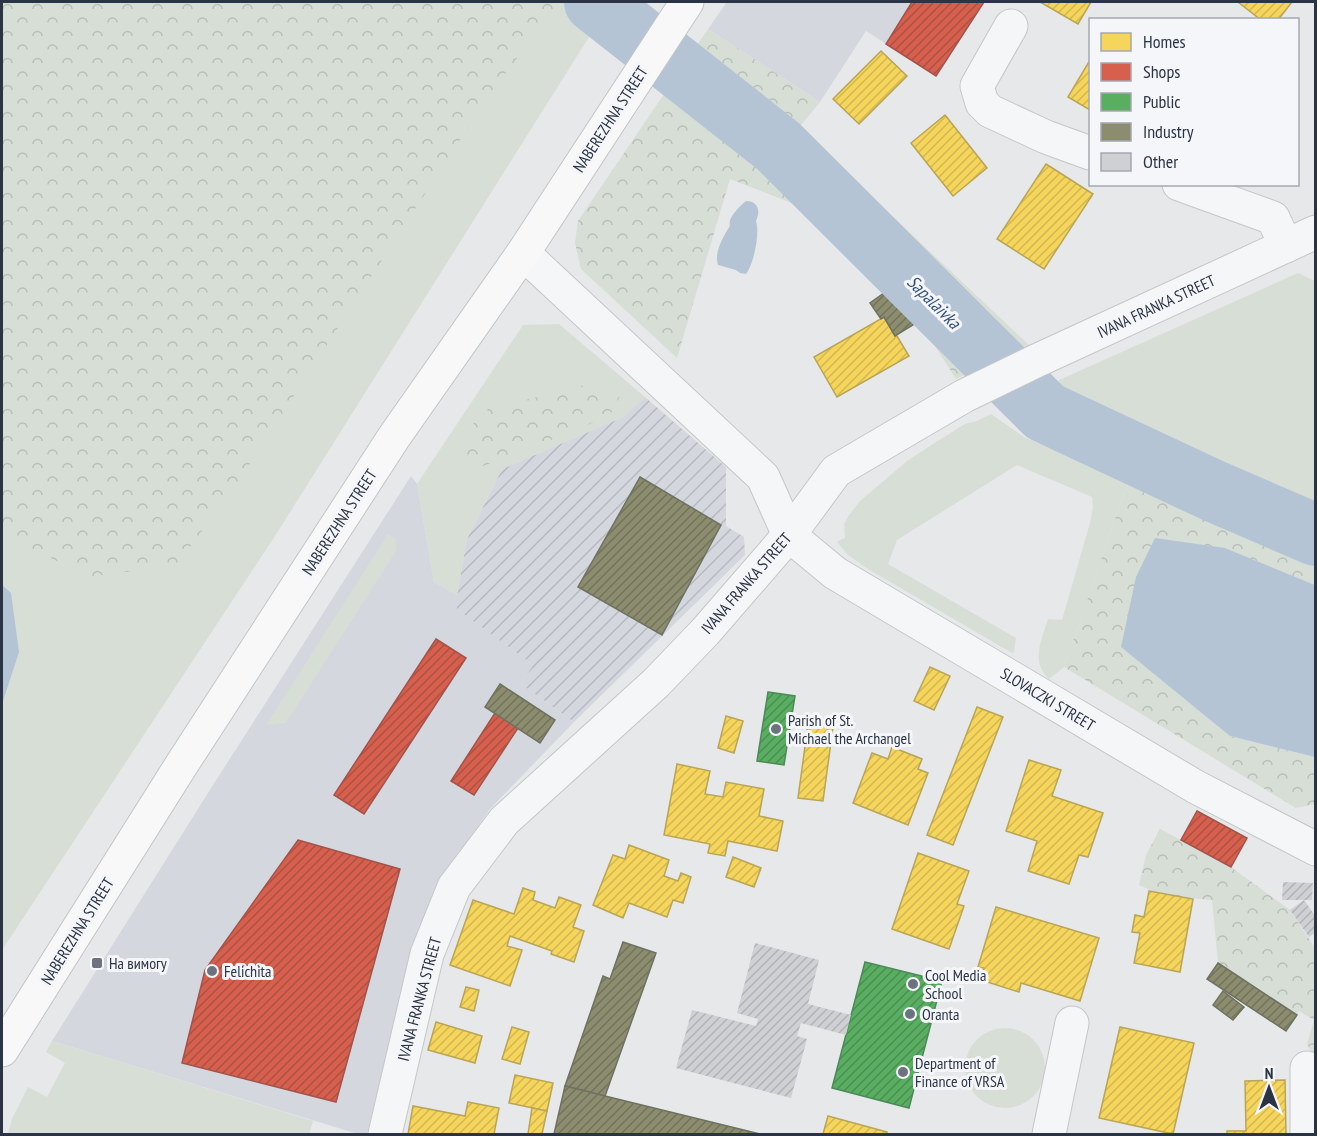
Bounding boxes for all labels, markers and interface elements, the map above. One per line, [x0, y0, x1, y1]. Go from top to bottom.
legend [1089, 18, 1299, 186]
text: Homes [1143, 30, 1186, 53]
text: Shops [1143, 60, 1180, 83]
street label: NABEREZHNA STREET [568, 62, 652, 176]
text: Public [1143, 90, 1181, 113]
text: Industry [1143, 120, 1194, 143]
text: Other [1143, 150, 1178, 173]
water label: Sapalaivka [902, 270, 966, 334]
street label: IVANA FRANKA STREET [1094, 270, 1218, 342]
street label: NABEREZHNA STREET [297, 465, 381, 579]
street label: IVANA FRANKA STREET [697, 528, 795, 638]
street label: SLOVACZKI STREET [997, 663, 1099, 735]
place label: Parish of St. Michael the Archangel [788, 710, 911, 748]
marker: Parish of St. Michael the Archangel [769, 722, 783, 736]
street label: NABEREZHNA STREET [36, 874, 118, 988]
street label: IVANA FRANKA STREET [393, 935, 445, 1063]
place label: На вимогу [109, 953, 167, 973]
marker: На вимогу [90, 956, 104, 970]
place label: Felichita [224, 961, 271, 981]
marker: Felichita [205, 964, 219, 978]
place label: Cool Media School [925, 965, 986, 1003]
marker: Cool Media School [906, 977, 920, 991]
place label: Oranta [922, 1004, 959, 1024]
marker: Oranta [903, 1007, 917, 1021]
place label: Department of Finance of VRSA [915, 1053, 1005, 1091]
north arrow [1239, 1058, 1299, 1118]
text: N [1265, 1063, 1273, 1083]
marker: Department of Finance of VRSA [896, 1065, 910, 1079]

